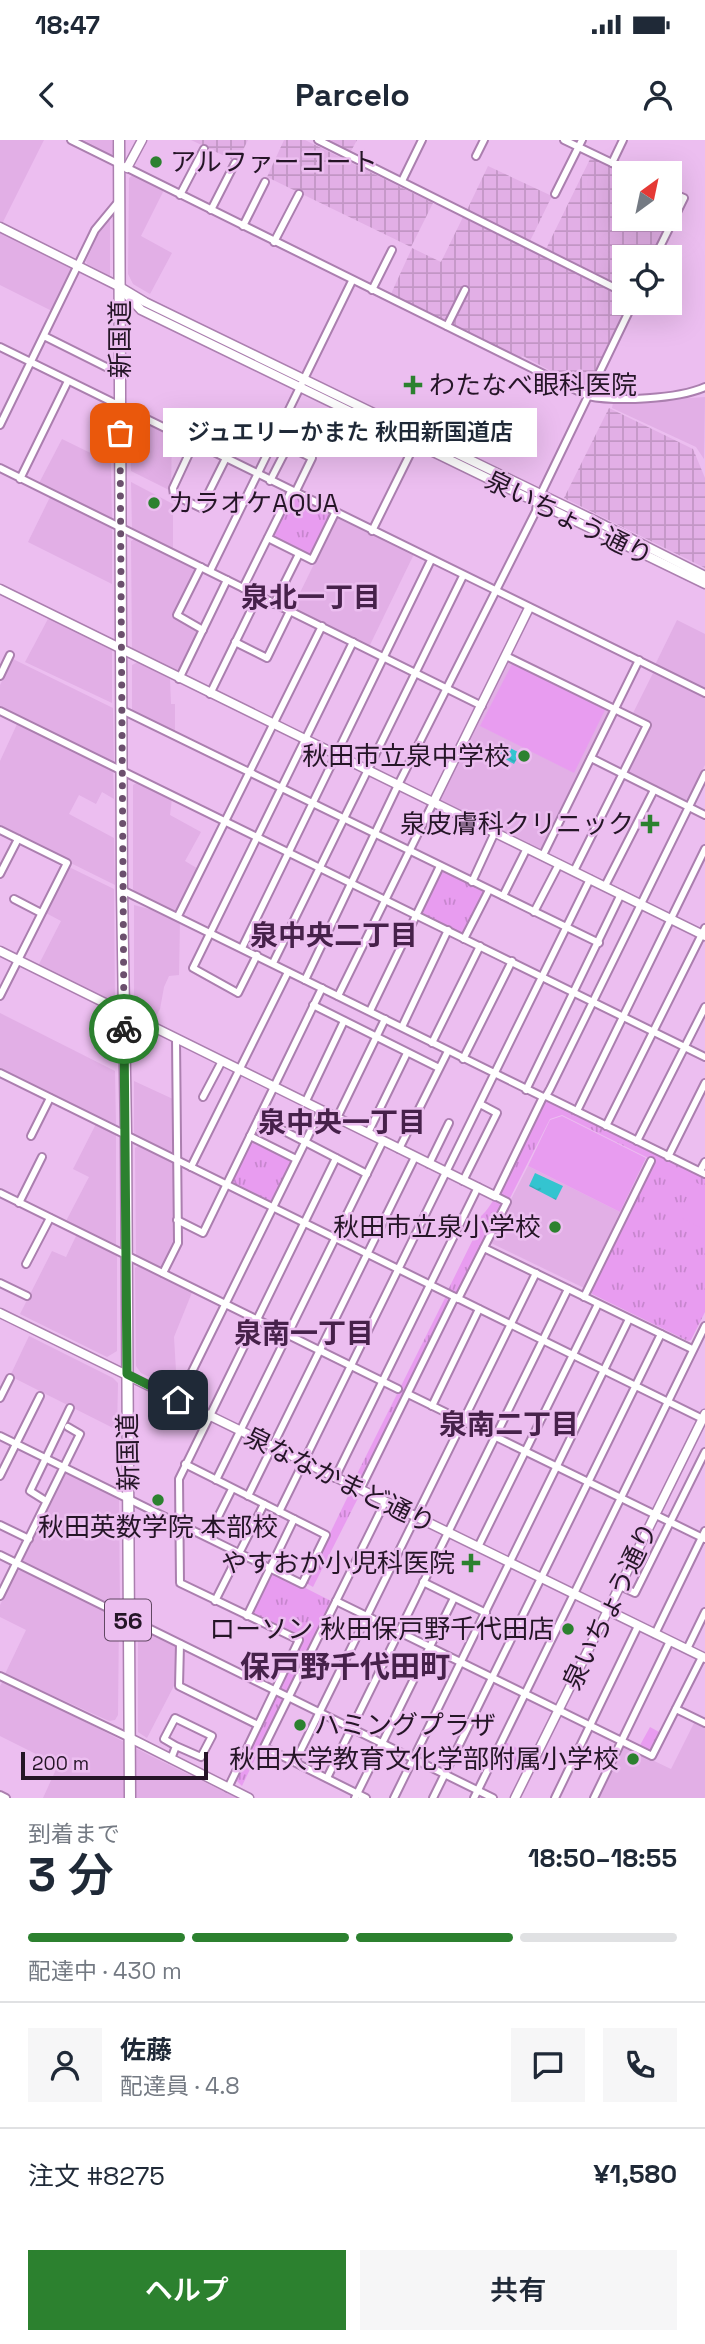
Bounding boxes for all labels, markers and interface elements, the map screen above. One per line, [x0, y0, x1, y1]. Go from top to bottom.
text: 18:47 [35, 8, 100, 42]
text: Parcelo [295, 75, 410, 115]
icon: back [28, 76, 66, 114]
icon: person [639, 76, 677, 114]
place label: アルファーコート [170, 145, 378, 179]
marker: アルファーコート [148, 154, 164, 170]
north arrow [612, 161, 682, 231]
map controls [612, 161, 682, 315]
button: locate [612, 245, 682, 315]
street label: 新国道 [103, 300, 137, 378]
place label: わたなべ眼科医院 [429, 368, 637, 402]
marker: わたなべ眼科医院 [403, 375, 423, 395]
pin [90, 403, 150, 463]
callout: ジュエリーかまた 秋田新国道店 [162, 408, 536, 458]
icon: bag [101, 414, 139, 452]
text: ジュエリーかまた 秋田新国道店 [187, 417, 513, 447]
street label: 泉いちょう通り [480, 463, 658, 573]
place label: カラオケAQUA [168, 486, 339, 520]
marker: カラオケAQUA [146, 495, 162, 511]
district label: 泉北一丁目 [241, 579, 381, 615]
place label: 秋田市立泉中学校 [302, 739, 510, 773]
marker: 秋田市立泉中学校 [516, 748, 532, 764]
place label: 泉皮膚科クリニック [400, 807, 634, 841]
marker: 泉皮膚科クリニック [640, 814, 660, 834]
district label: 泉中央二丁目 [250, 917, 418, 953]
courier [89, 994, 159, 1064]
icon: bike [105, 1010, 143, 1048]
district label: 泉中央一丁目 [258, 1104, 426, 1140]
place label: 秋田市立泉小学校 [333, 1210, 541, 1244]
marker: 秋田市立泉小学校 [547, 1219, 563, 1235]
district label: 泉南一丁目 [234, 1315, 374, 1351]
pin [148, 1370, 208, 1430]
icon: home [159, 1381, 197, 1419]
district label: 泉南二丁目 [439, 1406, 579, 1442]
street label: 新国道 [110, 1413, 146, 1491]
street label: 泉ななかまど通り [239, 1419, 441, 1541]
marker: 秋田英数学院 本部校 [150, 1492, 166, 1508]
place label: 秋田英数学院 本部校 [38, 1510, 278, 1544]
street label: 泉いちょう通り [555, 1517, 665, 1695]
place label: やすおか小児科医院 [221, 1546, 455, 1580]
marker: やすおか小児科医院 [461, 1553, 481, 1573]
road number: 56 [105, 1600, 151, 1640]
place label: ローソン 秋田保戸野千代田店 [209, 1612, 554, 1646]
marker: ローソン 秋田保戸野千代田店 [560, 1621, 576, 1637]
district label: 保戸野千代田町 [240, 1647, 450, 1686]
place label: ハミングプラザ [314, 1708, 496, 1742]
marker: ハミングプラザ [292, 1717, 308, 1733]
place label: 秋田大学教育文化学部附属小学校 [229, 1742, 619, 1776]
scale bar [21, 1749, 208, 1781]
text: 200 m [32, 1751, 89, 1776]
marker: 秋田大学教育文化学部附属小学校 [625, 1751, 641, 1767]
text: 到着まで [28, 1819, 120, 1849]
text: 18:50–18:55 [528, 1841, 677, 1875]
text: 3 分 [28, 1846, 114, 1904]
text: 配達中 · 430 m [28, 1956, 182, 1986]
button: person [28, 2028, 102, 2102]
button: chat [511, 2028, 585, 2102]
button: phone [603, 2028, 677, 2102]
text: 佐藤 [120, 2033, 172, 2067]
text: 配達員 · 4.8 [120, 2071, 240, 2101]
text: ¥1,580 [593, 2157, 677, 2191]
text: 注文 #8275 [28, 2159, 165, 2193]
button: ヘルプ [28, 2250, 346, 2330]
button: 共有 [360, 2250, 677, 2330]

